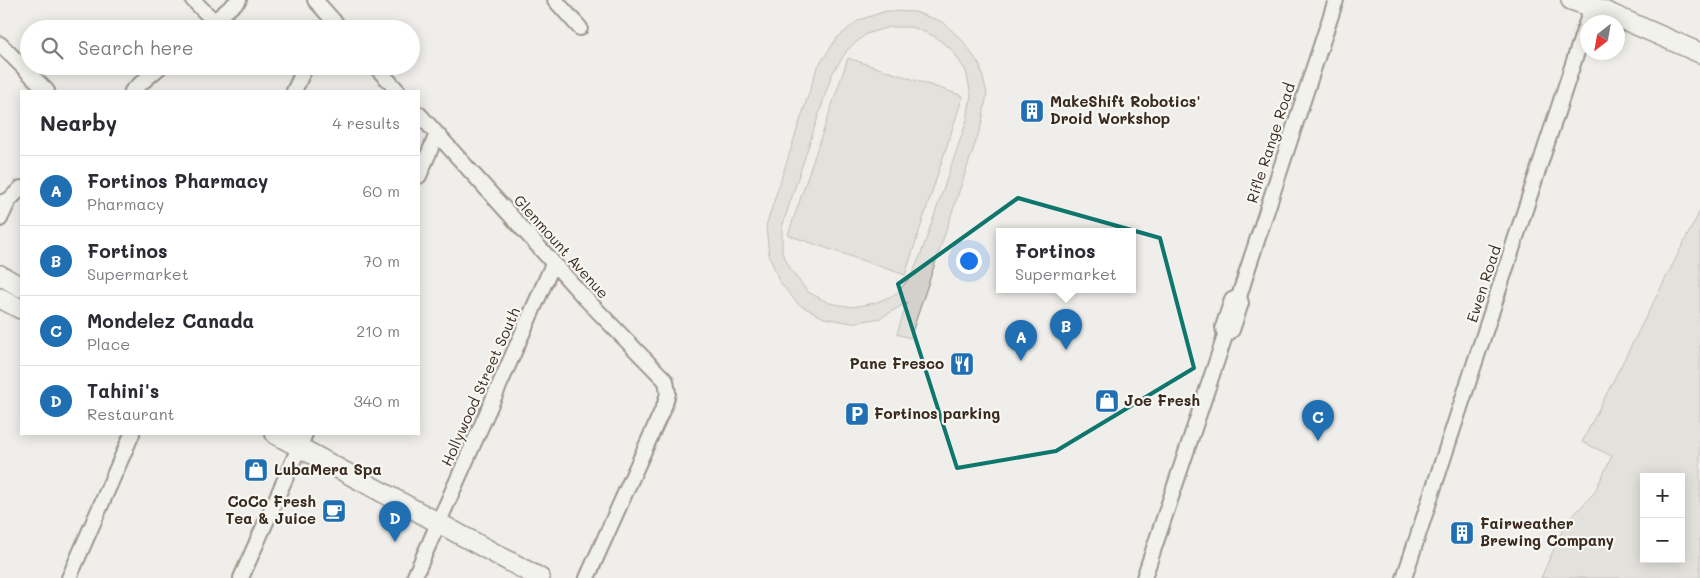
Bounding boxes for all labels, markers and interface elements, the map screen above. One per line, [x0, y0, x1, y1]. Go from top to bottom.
north arrow [1580, 15, 1625, 60]
search box [20, 20, 420, 75]
icon: search [38, 34, 66, 62]
text: Search here [78, 35, 194, 60]
street label: Rifle Range Road [1241, 80, 1299, 205]
place label: MakeShift Robotics' Droid Workshop [1050, 91, 1200, 128]
building icon: MakeShift Robotics' Droid Workshop [1019, 98, 1045, 124]
text: Nearby [40, 109, 117, 136]
text: 4 results [332, 112, 400, 133]
text: Fortinos Pharmacy [87, 168, 268, 193]
text: A [50, 180, 62, 201]
text: 60 m [363, 180, 400, 201]
street label: Glenmount Avenue [510, 190, 614, 302]
text: Pharmacy [87, 193, 164, 214]
popup [996, 228, 1136, 293]
text: Fortinos [87, 238, 167, 263]
text: Fortinos [1015, 238, 1096, 263]
street label: Ewen Road [1461, 243, 1505, 325]
your location [956, 248, 982, 274]
text: B [51, 250, 61, 271]
text: 70 m [363, 250, 400, 271]
text: Supermarket [87, 263, 189, 284]
text: Supermarket [1015, 263, 1117, 284]
street label: Hollywood Street South [436, 304, 524, 469]
text: Mondelez Canada [87, 308, 254, 333]
pin: B [1050, 309, 1082, 350]
text: C [50, 320, 62, 341]
text: 210 m [356, 320, 400, 341]
pin: A [1005, 320, 1037, 361]
text: Place [87, 333, 130, 354]
restaurant icon: Pane Fresco [949, 351, 975, 377]
place label: Pane Fresco [850, 353, 944, 373]
text: Tahini's [87, 378, 159, 403]
shop icon: Joe Fresh [1094, 388, 1120, 414]
text: D [50, 390, 62, 411]
text: 340 m [353, 390, 400, 411]
place label: Joe Fresh [1124, 390, 1200, 410]
pin: C [1302, 400, 1334, 441]
parking icon: Fortinos parking [844, 401, 870, 427]
text: Restaurant [87, 403, 175, 424]
place label: Fortinos parking [874, 403, 1000, 423]
shop icon: LubaMera Spa [243, 457, 269, 483]
place label: LubaMera Spa [274, 459, 382, 479]
map controls [1640, 473, 1685, 563]
button: + [1640, 473, 1685, 518]
place label: CoCo Fresh Tea & Juice [225, 491, 316, 528]
cafe icon: CoCo Fresh Tea & Juice [321, 498, 347, 524]
pin: D [379, 501, 411, 542]
place label: Fairweather Brewing Company [1480, 513, 1614, 550]
button: − [1640, 518, 1685, 563]
building icon: Fairweather Brewing Company [1449, 520, 1475, 546]

